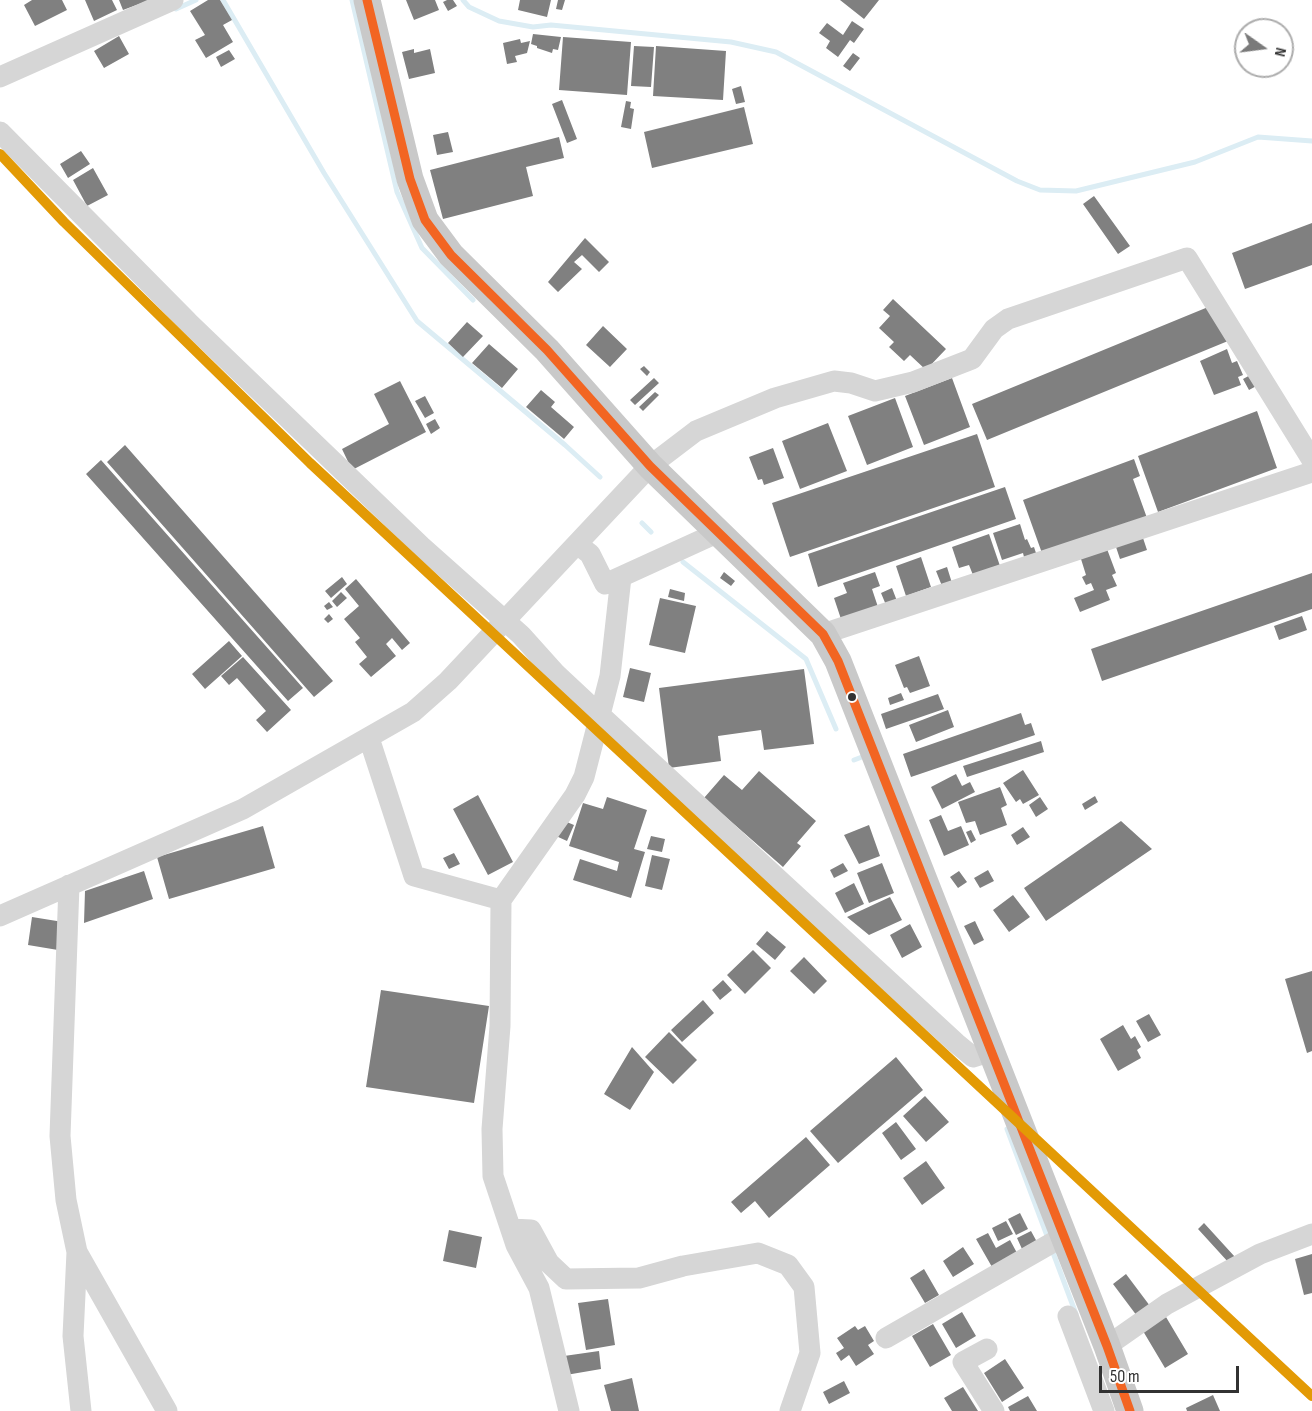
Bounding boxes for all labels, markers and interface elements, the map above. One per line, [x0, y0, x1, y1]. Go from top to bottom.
north arrow [1234, 18, 1294, 78]
text: N [1270, 46, 1290, 58]
unlabelled marker [846, 691, 858, 703]
scale bar [1102, 1354, 1242, 1392]
text: 50 m [1110, 1366, 1140, 1387]

